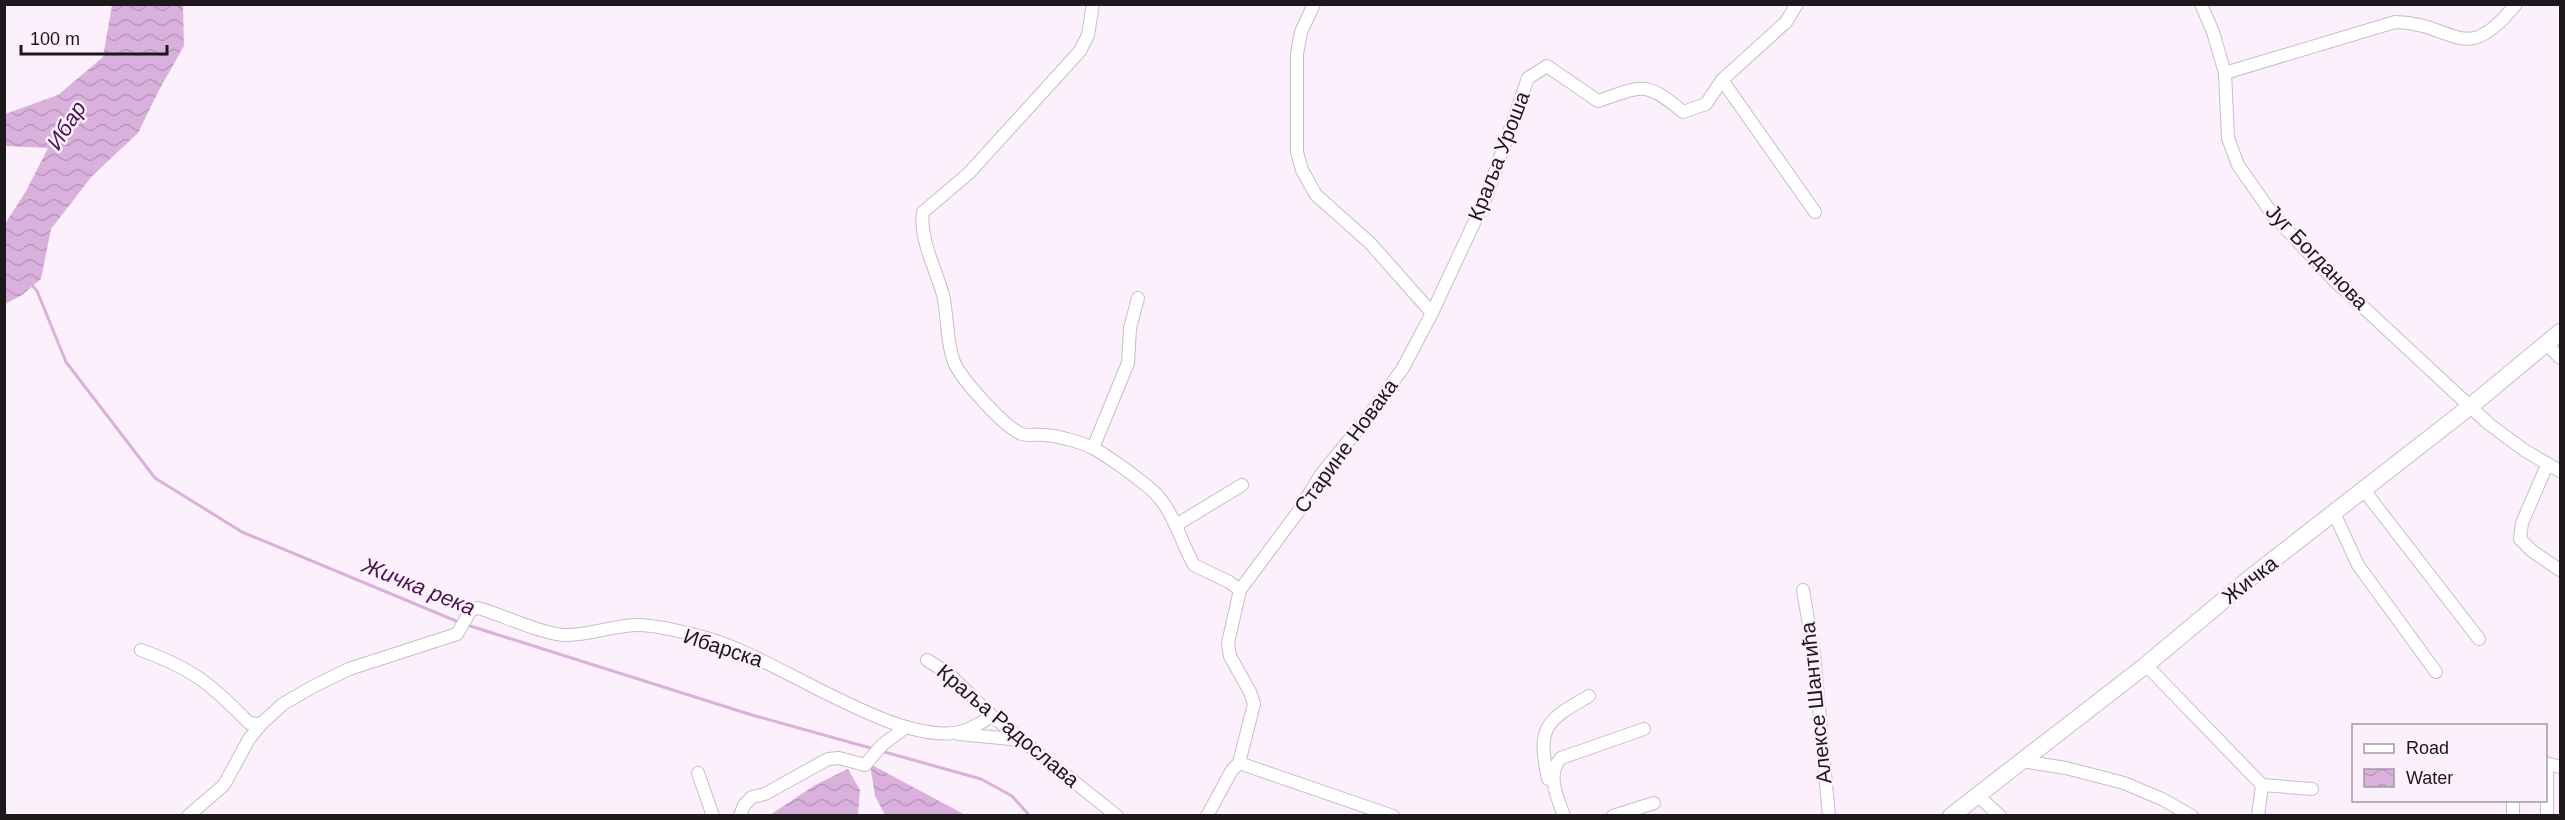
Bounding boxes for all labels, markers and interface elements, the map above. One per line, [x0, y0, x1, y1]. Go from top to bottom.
scale bar [21, 18, 166, 56]
text: 100 m [30, 29, 80, 49]
street label: Краља Уроша [1463, 88, 1534, 224]
water label: Ибар [42, 96, 91, 154]
street label: Југ Богданова [2262, 200, 2373, 314]
street label: Старине Новака [1289, 374, 1402, 517]
street label: Жичка [2218, 551, 2282, 608]
water label: Жичка река [358, 552, 479, 620]
street label: Алексе Шантића [1796, 621, 1835, 785]
street label: Ибарска [681, 624, 766, 671]
street label: Краља Радослава [933, 660, 1084, 792]
legend [2352, 724, 2547, 802]
text: Road [2406, 738, 2449, 758]
text: Water [2406, 768, 2453, 788]

